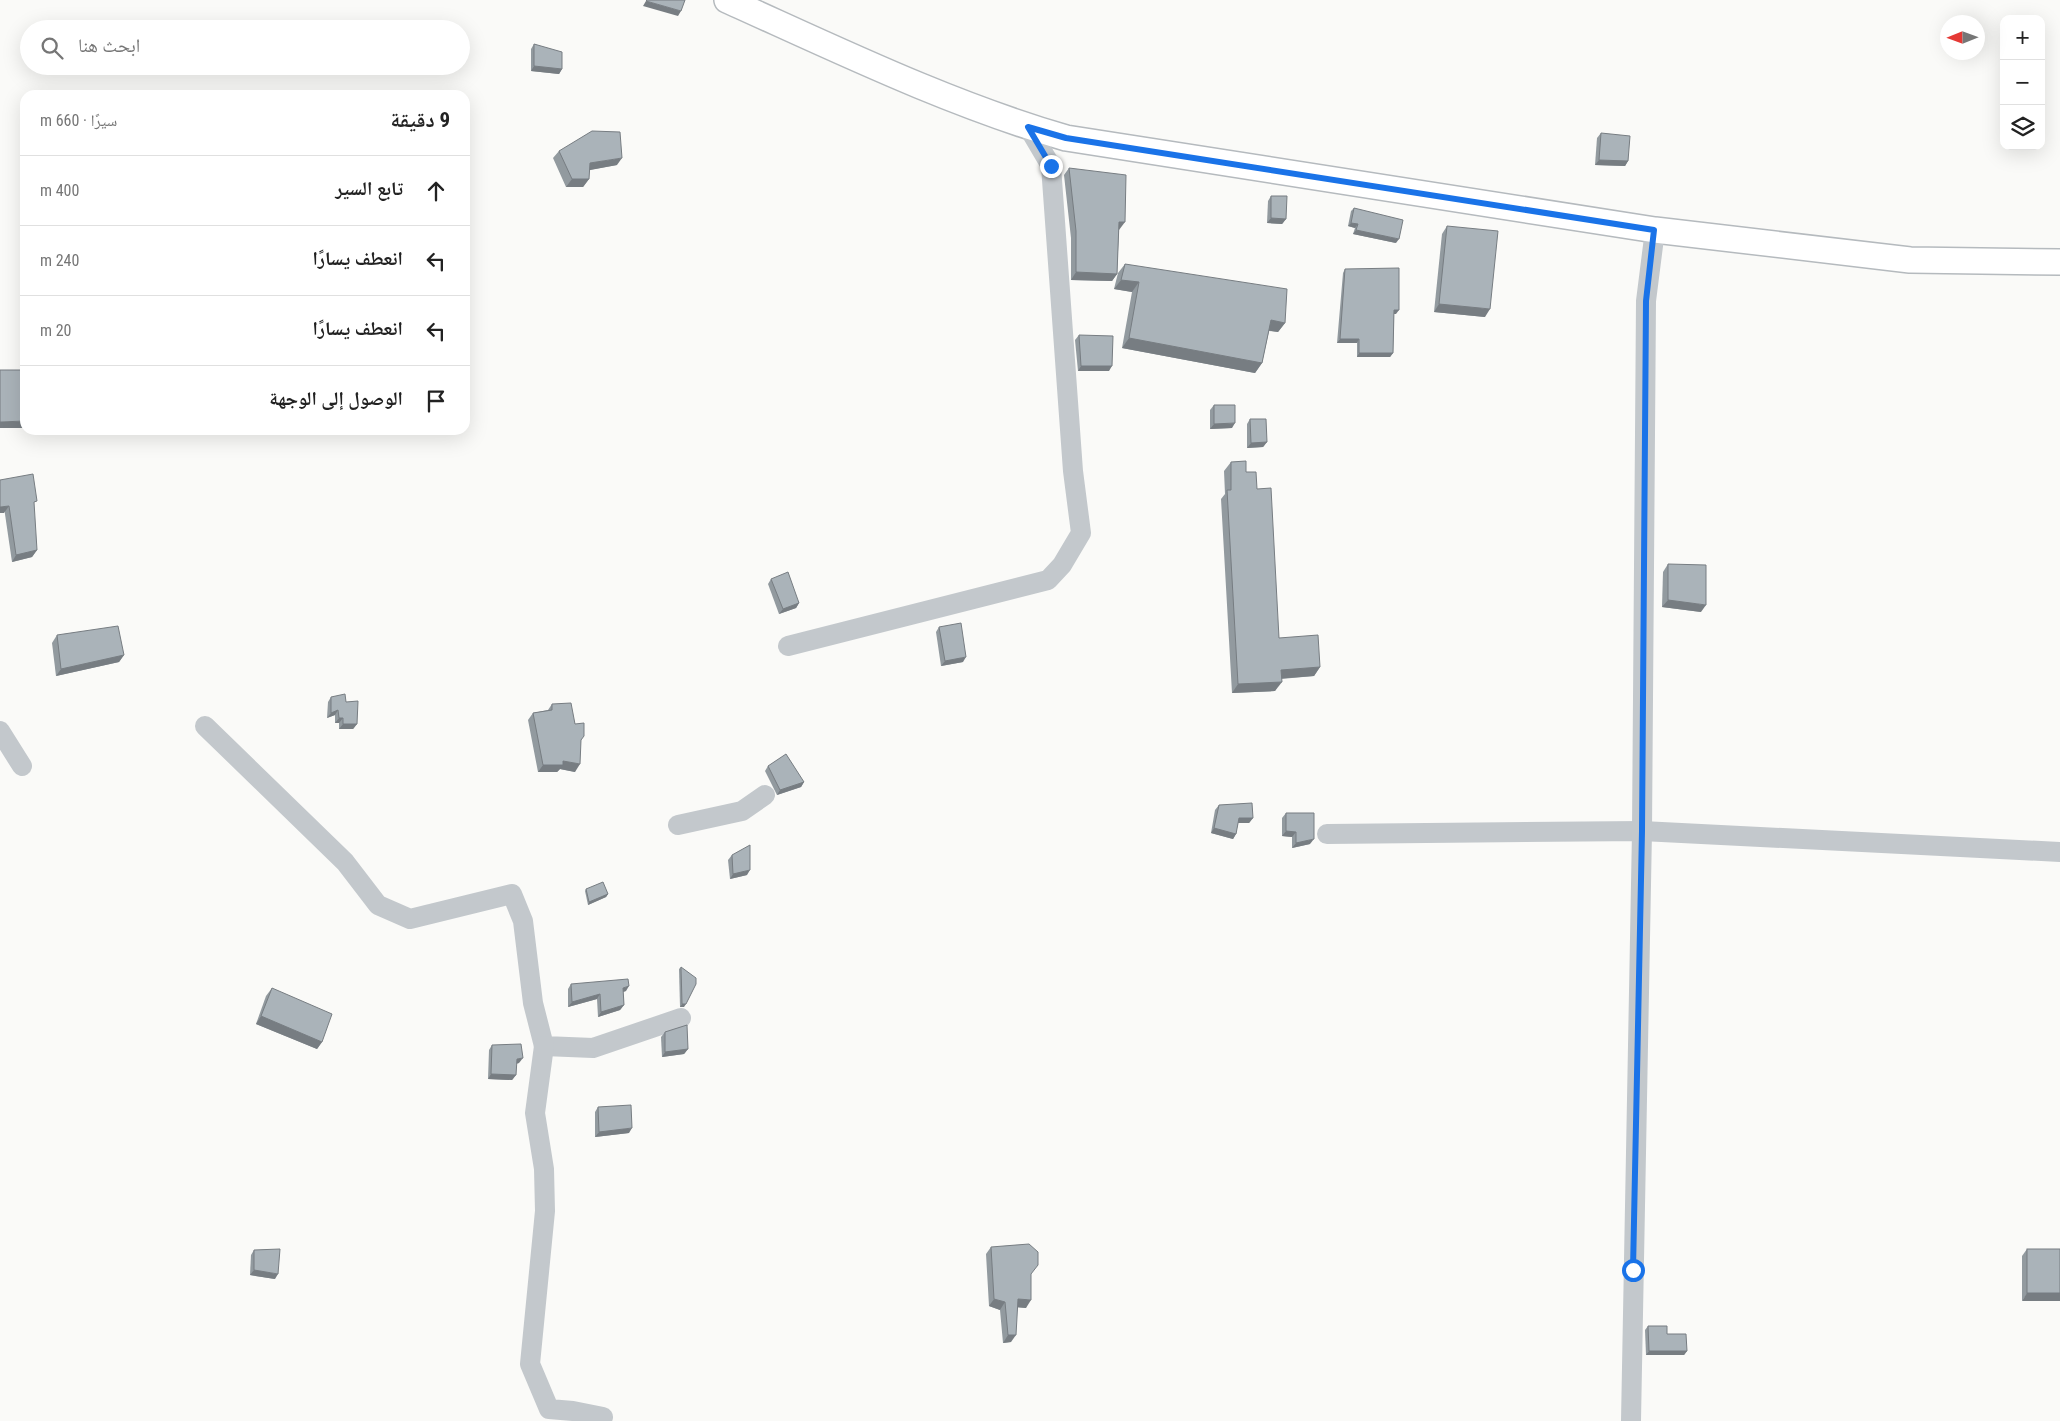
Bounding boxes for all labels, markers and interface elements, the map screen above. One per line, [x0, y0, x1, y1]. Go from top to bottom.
north arrow [1940, 15, 1985, 60]
map controls [2000, 15, 2045, 150]
button: + [2000, 15, 2045, 60]
search box [20, 20, 470, 75]
icon: search [38, 34, 66, 62]
text: ابحث هنا [78, 34, 140, 57]
button: − [2000, 60, 2045, 105]
button: layers [2000, 105, 2045, 150]
text: 9 دقيقة [390, 108, 450, 132]
text: سيرًا · 660 m [40, 111, 117, 130]
route end [1040, 155, 1063, 178]
text: تابع السير [335, 177, 403, 200]
icon: ahead [422, 177, 450, 205]
text: 400 m [40, 181, 79, 200]
text: انعطف يسارًا [312, 247, 403, 270]
icon: left [422, 247, 450, 275]
text: 240 m [40, 251, 79, 270]
text: انعطف يسارًا [312, 317, 403, 340]
icon: left [422, 317, 450, 345]
text: 20 m [40, 321, 72, 340]
text: الوصول إلى الوجهة [269, 387, 403, 410]
icon: arrive [422, 387, 450, 415]
route start [1622, 1259, 1645, 1282]

